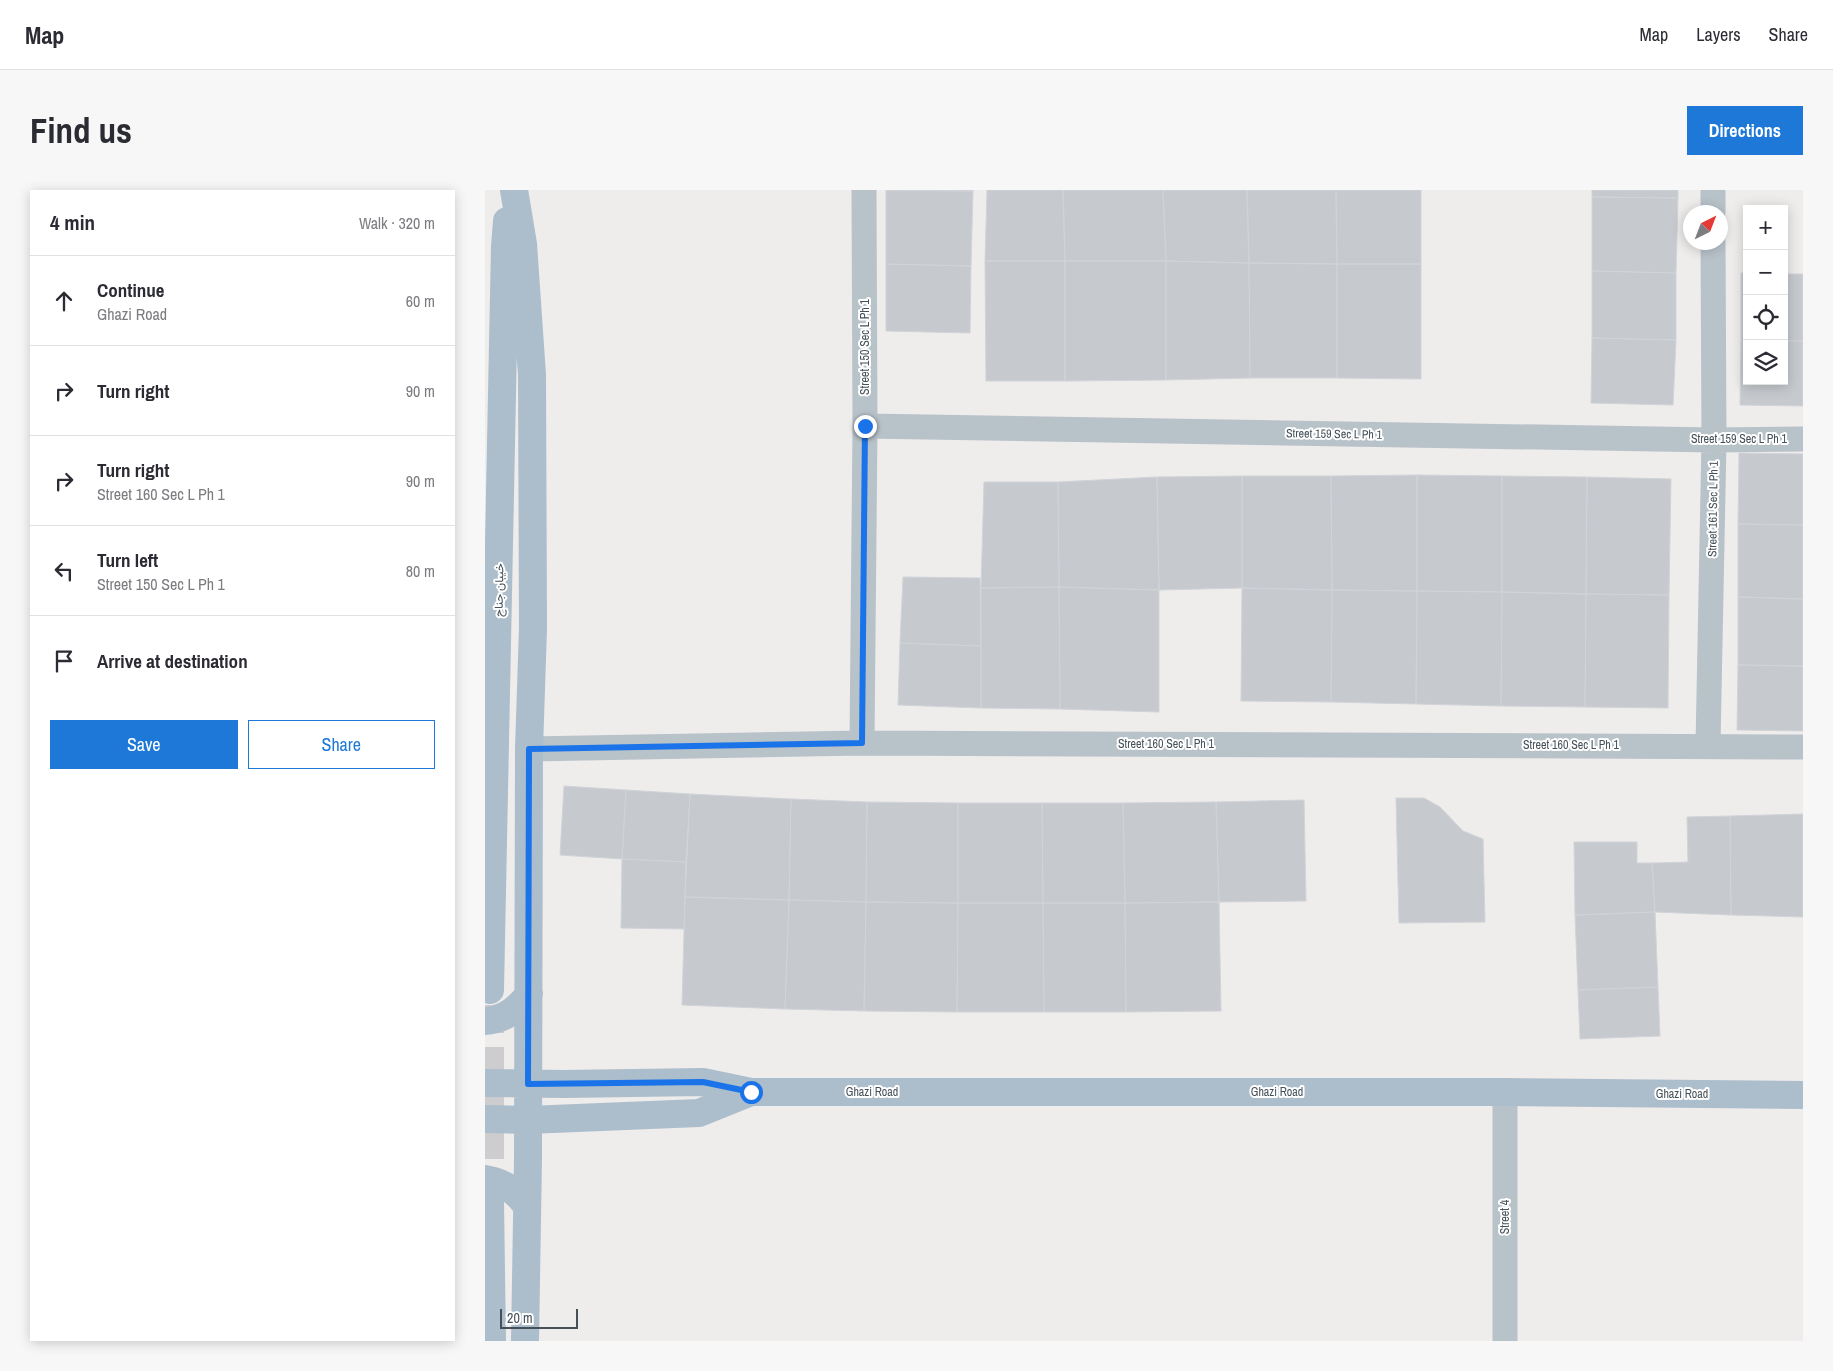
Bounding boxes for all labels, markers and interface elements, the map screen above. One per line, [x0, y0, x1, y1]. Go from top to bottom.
text: Map [25, 19, 64, 51]
text: Map [1640, 22, 1668, 47]
text: Layers [1696, 22, 1741, 47]
text: Share [1769, 22, 1808, 47]
button: Directions [1687, 106, 1803, 155]
text: Find us [30, 107, 132, 154]
north arrow [1683, 205, 1728, 250]
map controls [1743, 205, 1788, 385]
button: + [1743, 205, 1788, 250]
text: 4 min [50, 208, 95, 237]
text: Walk · 320 m [359, 212, 435, 234]
button: − [1743, 250, 1788, 295]
text: Continue [97, 277, 165, 303]
icon: ahead [50, 287, 78, 315]
text: 60 m [406, 290, 435, 312]
button: locate [1743, 295, 1788, 340]
street label: Street 150 Sec L Ph 1 [857, 299, 873, 395]
text: Ghazi Road [97, 303, 167, 325]
button: layers [1743, 340, 1788, 385]
icon: right [50, 377, 78, 405]
text: Turn right [97, 378, 169, 404]
text: 90 m [406, 380, 435, 402]
route end [854, 415, 877, 438]
street label: Street 159 Sec L Ph 1 [1286, 425, 1383, 443]
street label: Street 159 Sec L Ph 1 [1691, 431, 1787, 447]
text: Turn right [97, 457, 169, 483]
street label: Street 161 Sec L Ph 1 [1704, 460, 1722, 557]
icon: right [50, 467, 78, 495]
text: 90 m [406, 470, 435, 492]
text: Street 160 Sec L Ph 1 [97, 483, 225, 505]
text: Turn left [97, 547, 158, 573]
icon: left [50, 557, 78, 585]
text: 80 m [406, 560, 435, 582]
street label: خیبان جناح [491, 563, 508, 617]
text: Street 150 Sec L Ph 1 [97, 573, 225, 595]
icon: arrive [50, 647, 78, 675]
text: Arrive at destination [97, 648, 248, 674]
button: Save [50, 720, 238, 769]
button: Share [248, 720, 435, 769]
street label: Street 160 Sec L Ph 1 [1118, 736, 1214, 752]
street label: Street 160 Sec L Ph 1 [1523, 737, 1619, 753]
route start [740, 1081, 763, 1104]
street label: Ghazi Road [846, 1084, 898, 1100]
street label: Ghazi Road [1251, 1084, 1303, 1100]
street label: Ghazi Road [1656, 1086, 1708, 1102]
street label: Street 4 [1497, 1199, 1513, 1234]
scale bar [500, 1306, 577, 1329]
text: 20 m [507, 1309, 533, 1327]

